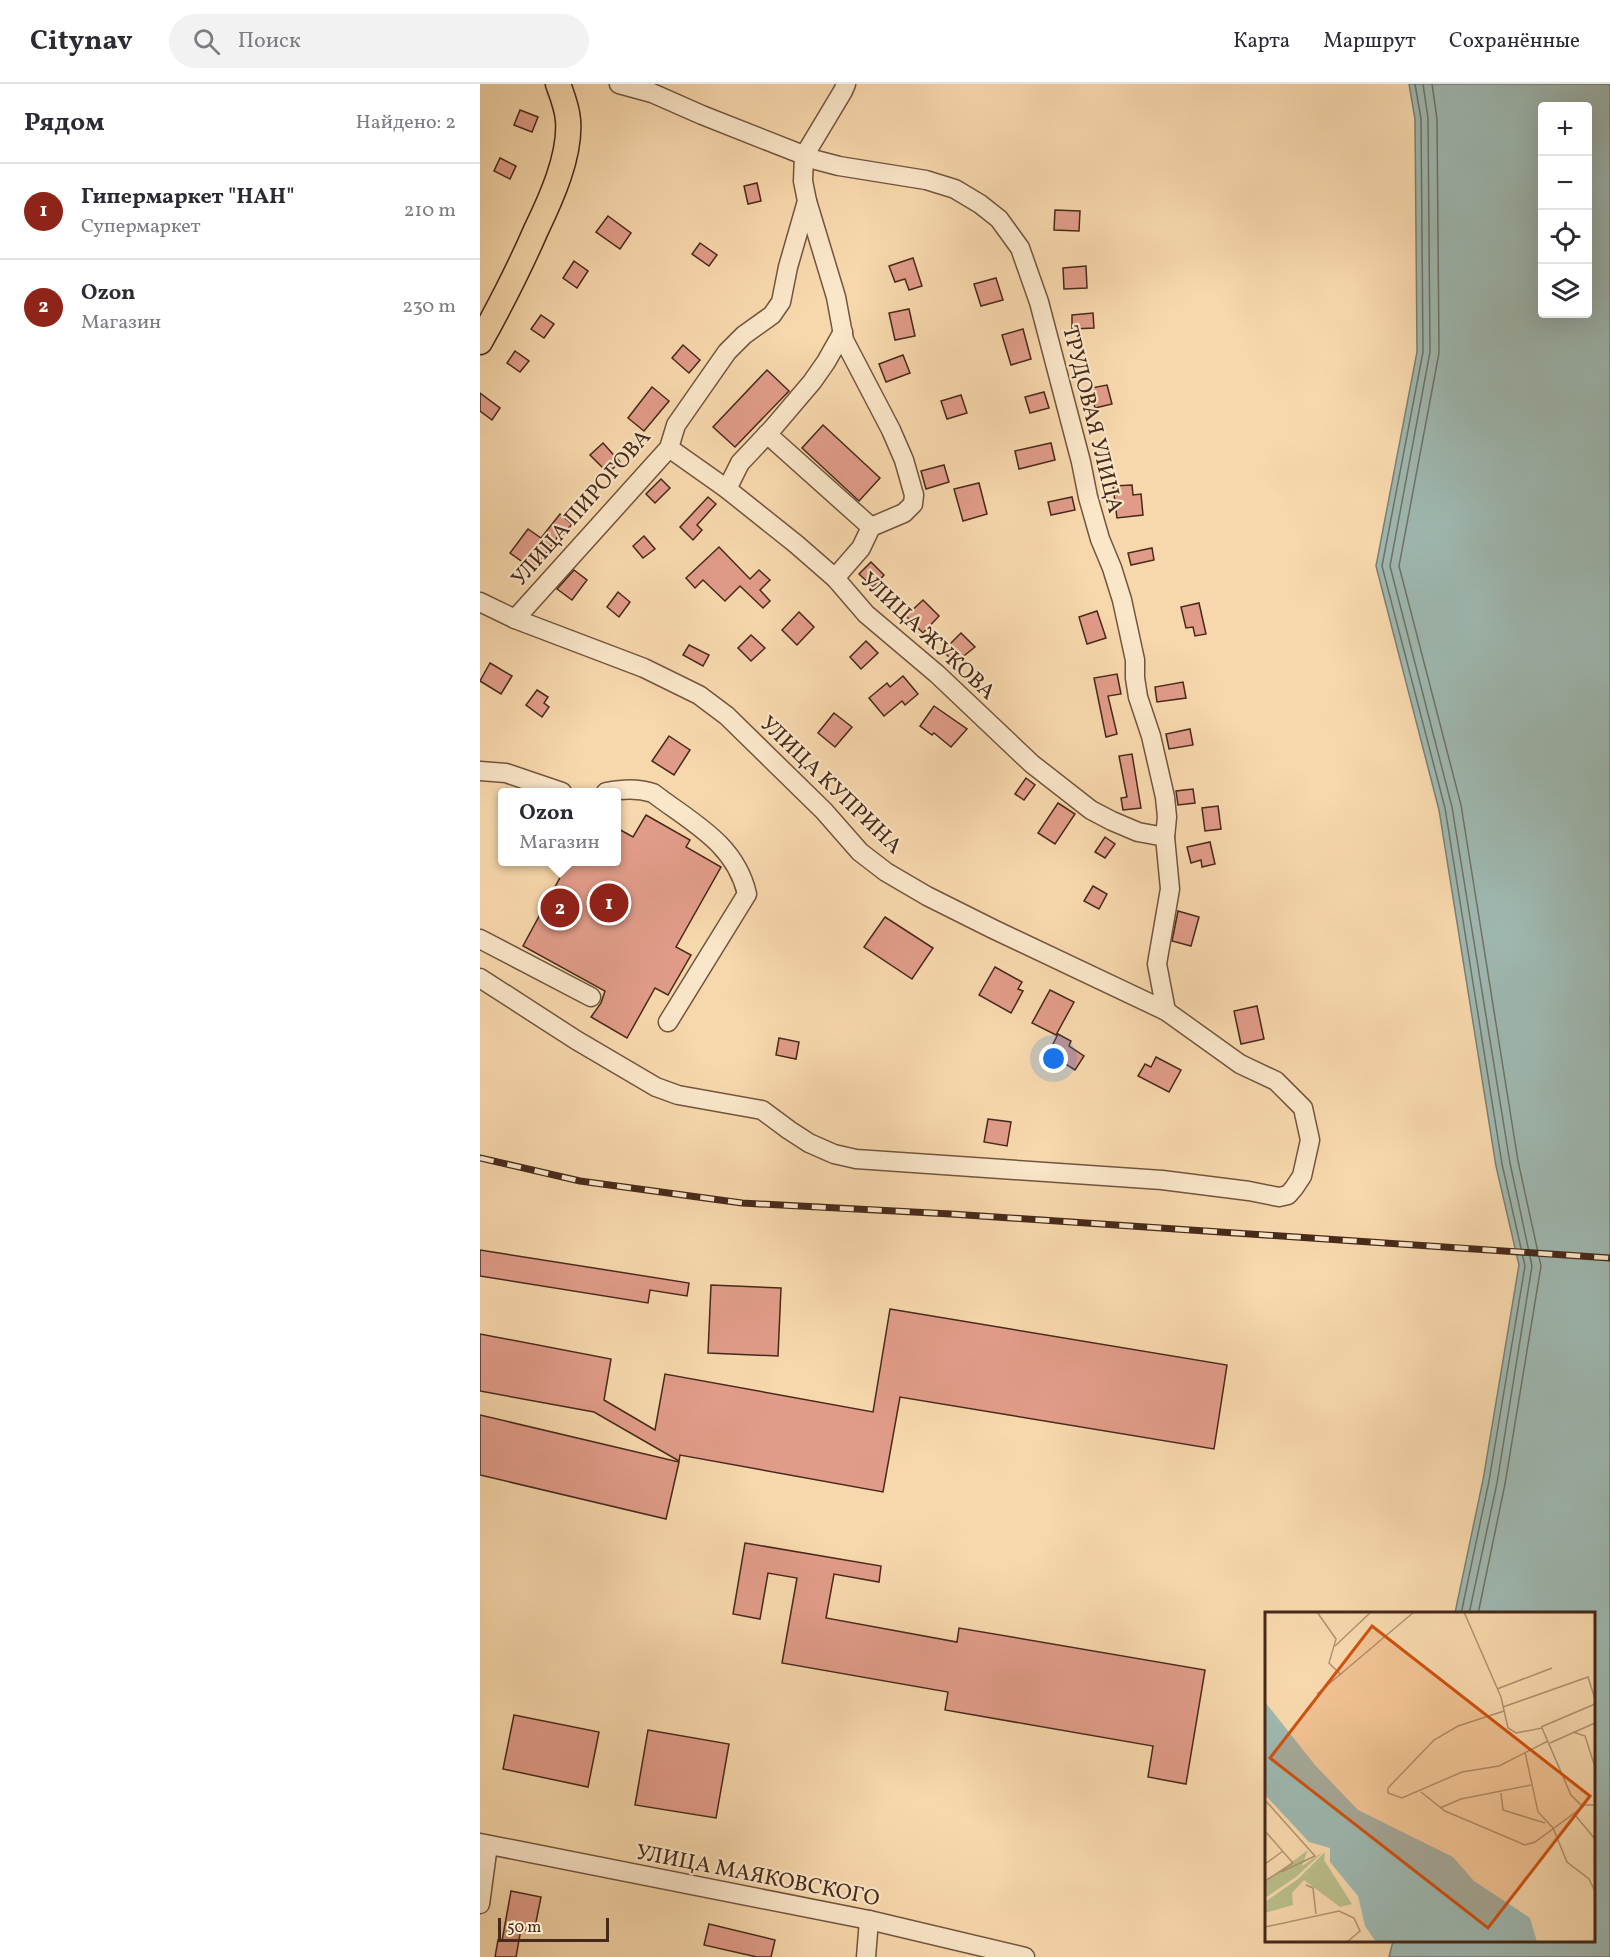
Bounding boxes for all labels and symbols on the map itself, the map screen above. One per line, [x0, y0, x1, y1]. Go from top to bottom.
street label: ТРУДОВАЯ УЛИЦА [1053, 323, 1130, 517]
street label: УЛИЦА ПИРОГОВА [505, 423, 659, 594]
street label: УЛИЦА ЖУКОВА [853, 566, 1002, 708]
street label: УЛИЦА КУПРИНА [752, 710, 908, 862]
pin: 1 [590, 880, 628, 926]
pin: 2 [540, 886, 580, 930]
your location [1039, 1044, 1068, 1073]
inset map [1265, 1612, 1595, 1942]
street label: УЛИЦА МАЯКОВСКОГО [633, 1838, 882, 1915]
scale bar [498, 1915, 609, 1942]

